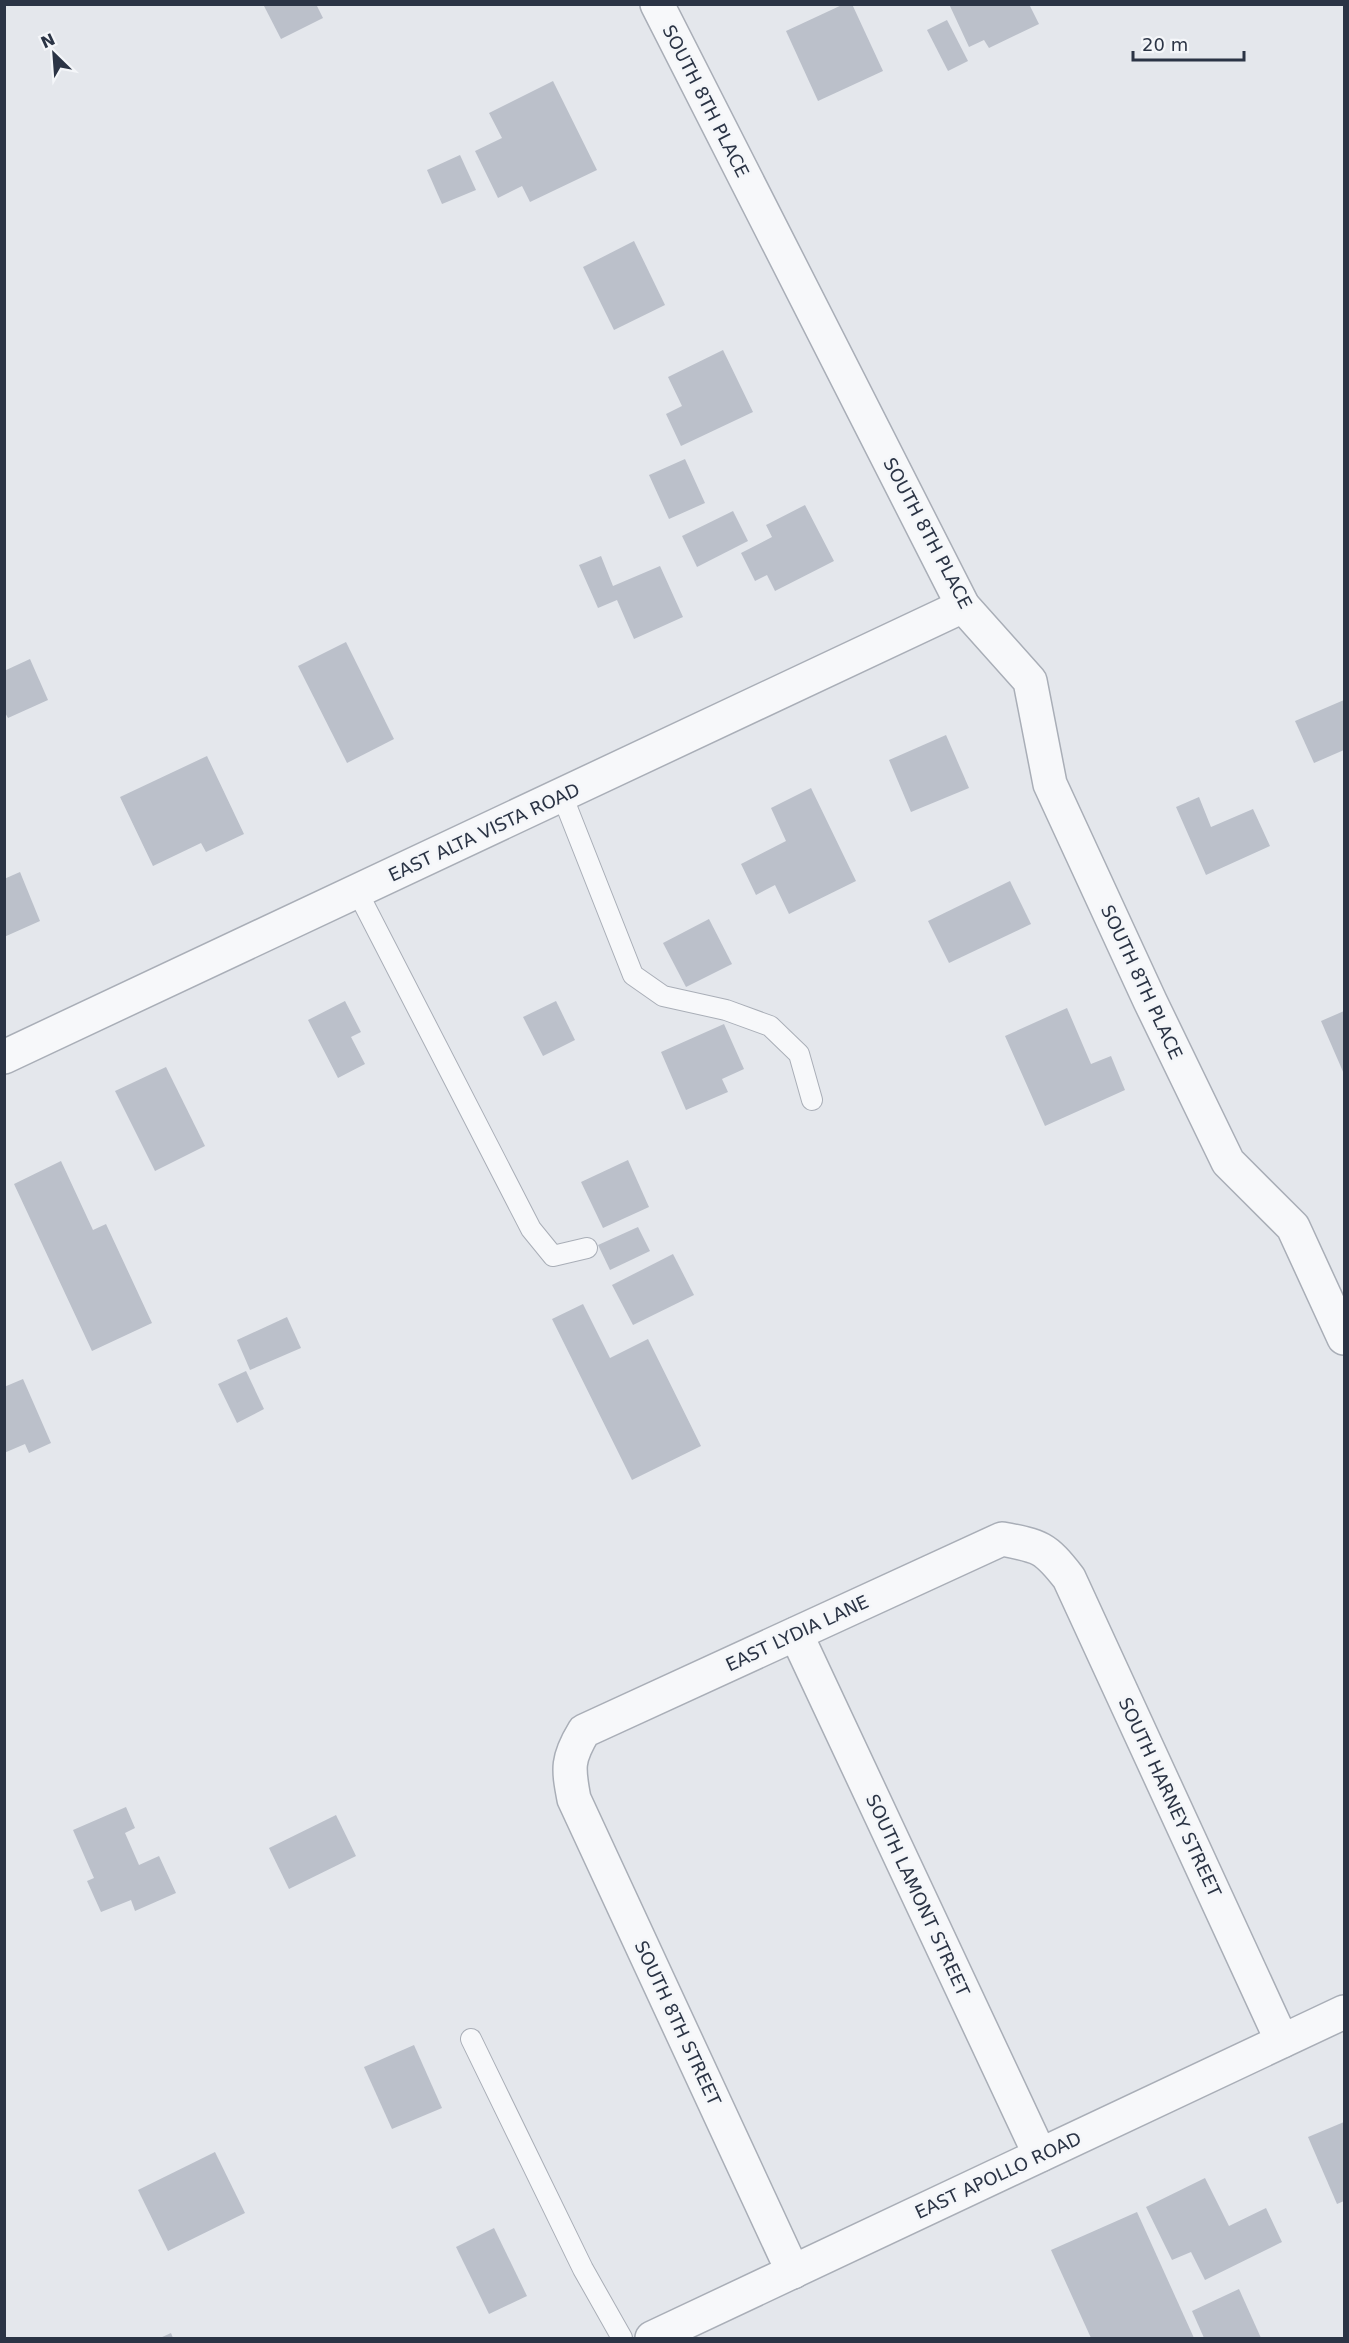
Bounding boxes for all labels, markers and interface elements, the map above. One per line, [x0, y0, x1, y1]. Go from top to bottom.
street label: SOUTH 8TH PLACE [659, 21, 753, 181]
north arrow [24, 24, 84, 84]
scale bar [1133, 24, 1244, 62]
text: N [38, 29, 58, 52]
text: 20 m [1142, 34, 1188, 55]
street label: SOUTH 8TH PLACE [879, 454, 977, 612]
street label: EAST ALTA VISTA ROAD [385, 778, 583, 886]
street label: SOUTH 8TH PLACE [1097, 901, 1187, 1063]
street label: EAST LYDIA LANE [722, 1591, 872, 1675]
street label: SOUTH HARNEY STREET [1115, 1694, 1226, 1901]
street label: SOUTH LAMONT STREET [862, 1791, 974, 2000]
street label: SOUTH 8TH STREET [631, 1937, 726, 2110]
street label: EAST APOLLO ROAD [912, 2127, 1084, 2223]

